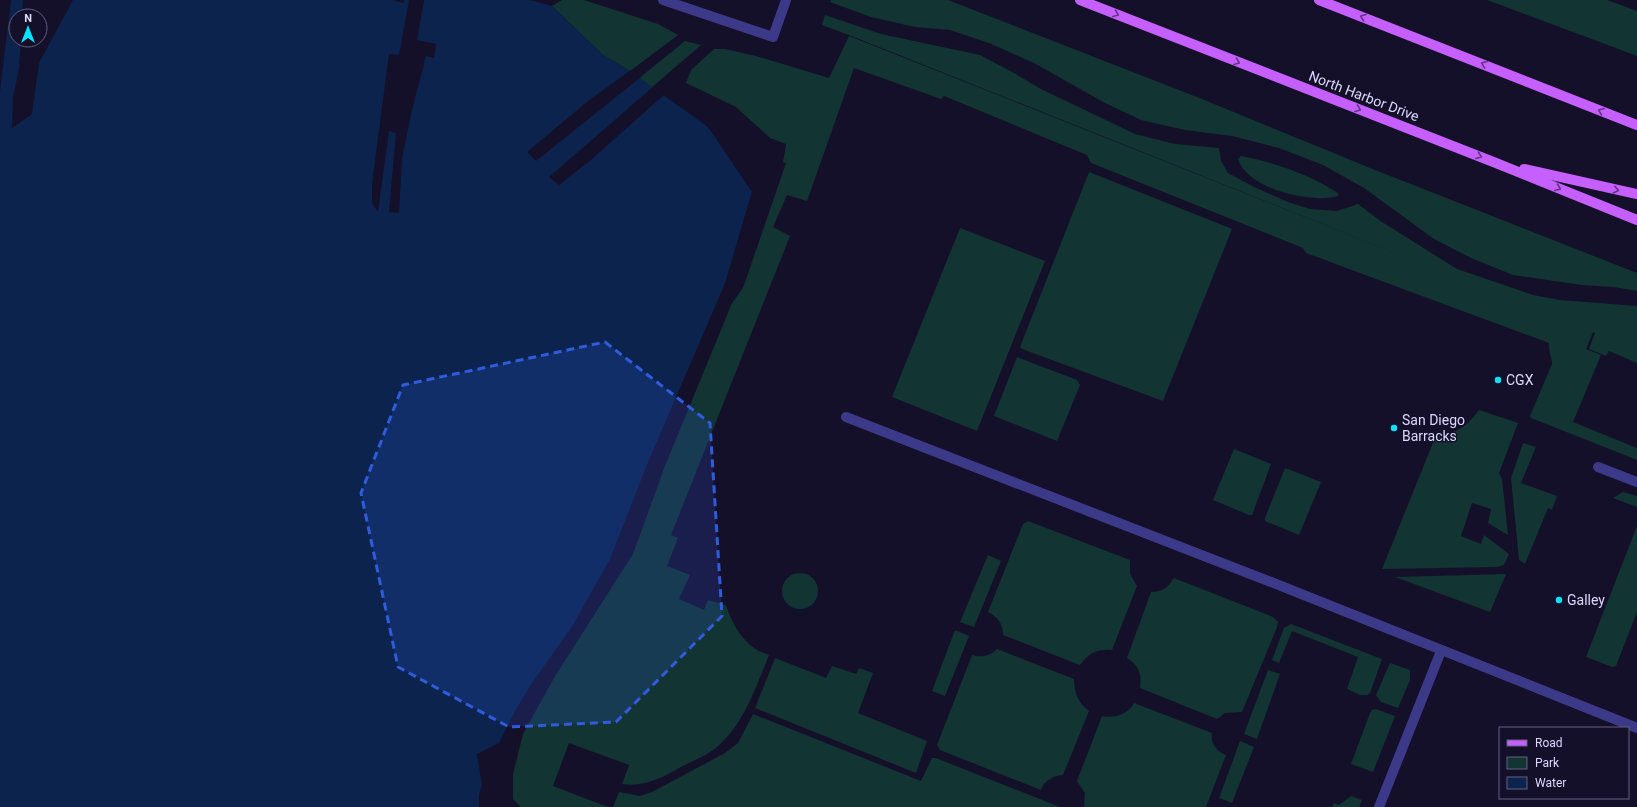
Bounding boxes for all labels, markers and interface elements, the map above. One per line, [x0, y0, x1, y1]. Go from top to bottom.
north arrow [8, 8, 48, 48]
one-way arrow [1113, 10, 1120, 18]
text: N [24, 12, 32, 25]
one-way arrow [1359, 14, 1366, 22]
one-way arrow [1234, 57, 1241, 65]
one-way arrow [1480, 61, 1487, 69]
street label: North Harbor Drive [1307, 68, 1421, 124]
one-way arrow [1355, 105, 1362, 113]
one-way arrow [1597, 107, 1604, 115]
one-way arrow [1476, 152, 1483, 160]
one-way arrow [1555, 184, 1562, 192]
one-way arrow [1613, 185, 1620, 193]
place label: CGX [1506, 372, 1534, 388]
marker: CGX [1493, 375, 1503, 385]
place label: San Diego Barracks [1402, 412, 1465, 444]
marker: San Diego Barracks [1389, 423, 1399, 433]
place label: Galley [1567, 592, 1605, 608]
marker: Galley [1554, 595, 1564, 605]
legend [1499, 727, 1629, 799]
text: Road [1535, 736, 1563, 750]
text: Park [1535, 756, 1560, 770]
text: Water [1535, 776, 1566, 790]

